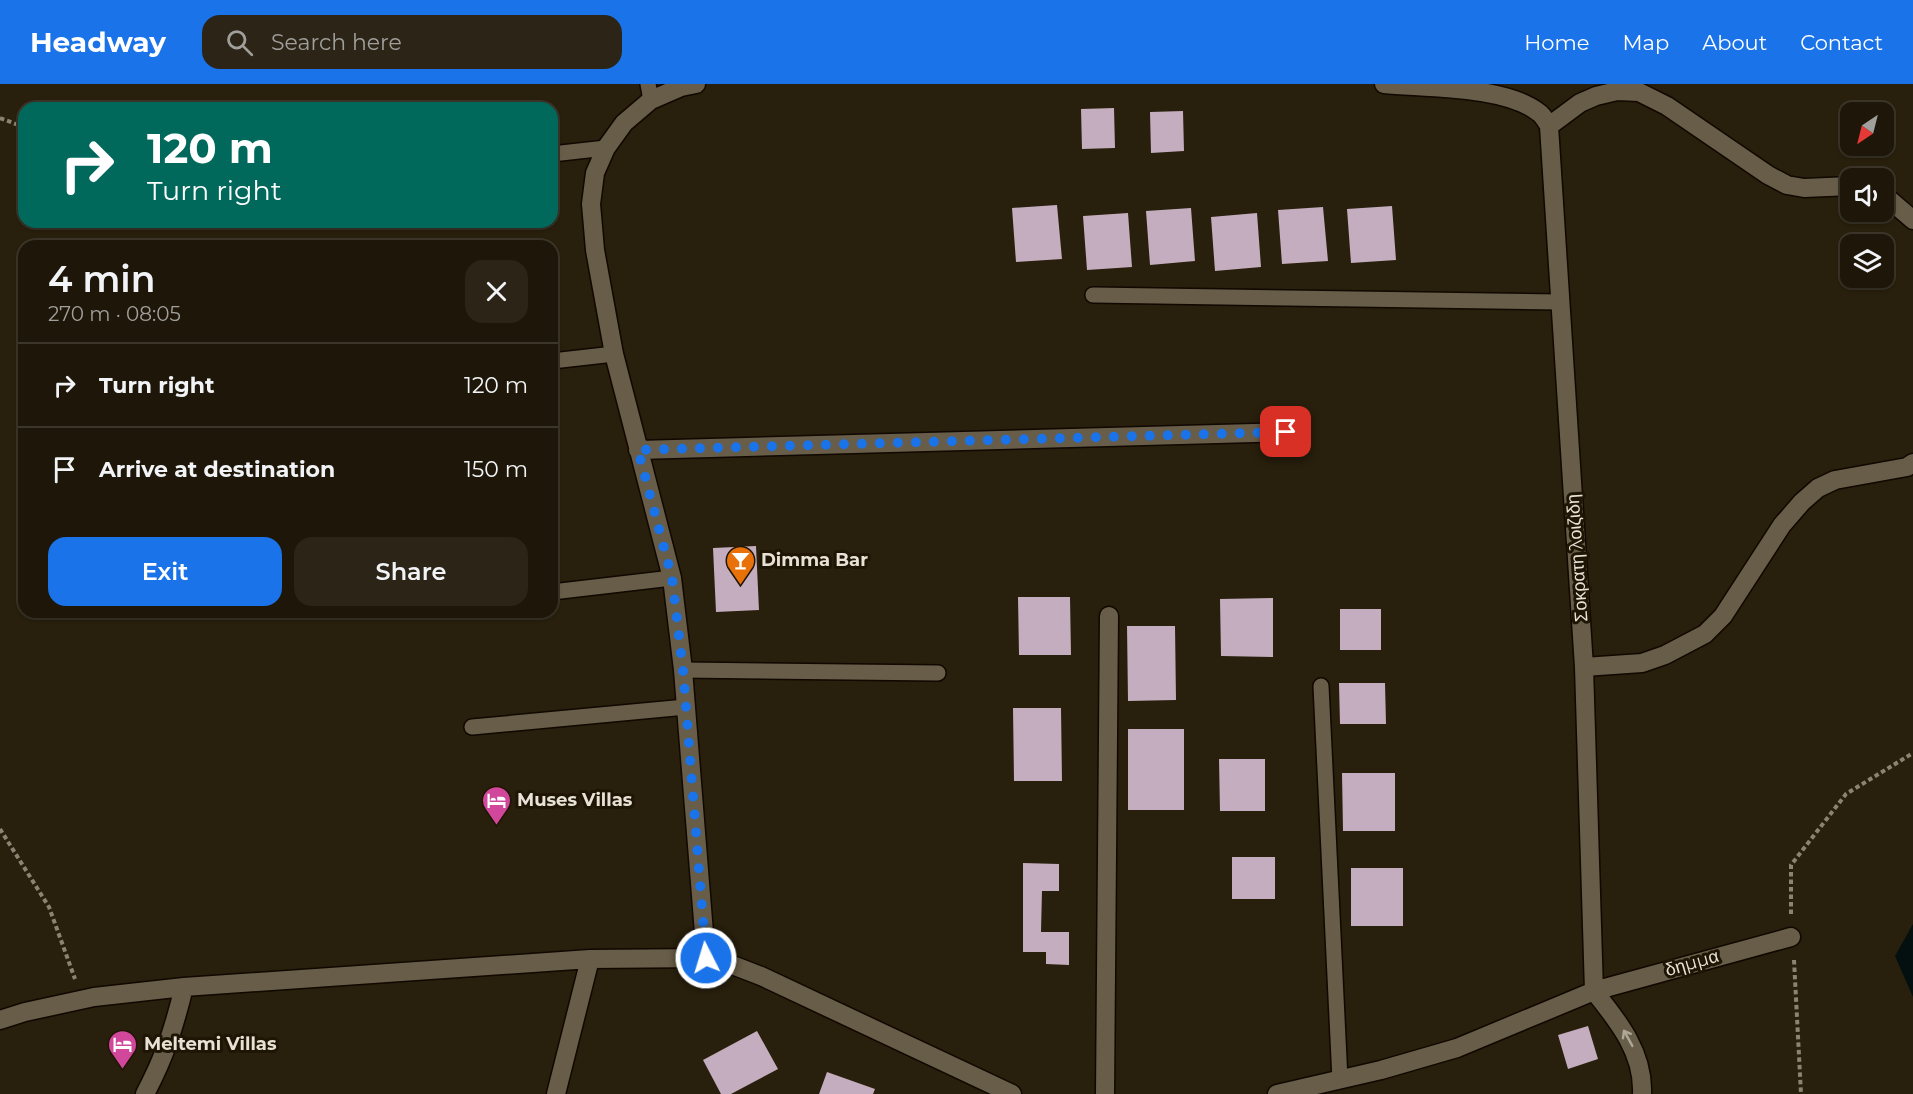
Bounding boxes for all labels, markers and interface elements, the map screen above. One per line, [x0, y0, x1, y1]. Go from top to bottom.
search box [202, 15, 622, 69]
text: Headway [30, 25, 166, 59]
icon: search [223, 26, 256, 59]
text: Search here [271, 29, 402, 56]
text: Home [1524, 30, 1589, 55]
text: Map [1622, 30, 1669, 55]
text: About [1702, 30, 1767, 55]
text: Contact [1800, 30, 1883, 55]
north arrow [1840, 102, 1894, 156]
map controls [1840, 102, 1894, 288]
text: 120 m [147, 122, 273, 174]
icon: right [48, 126, 126, 204]
button: sound [1840, 168, 1894, 222]
text: Turn right [147, 174, 282, 207]
button: layers [1840, 234, 1894, 288]
text: 4 min [48, 257, 155, 301]
button: close [465, 260, 528, 323]
text: 270 m · 08:05 [48, 302, 181, 326]
icon: right [48, 369, 81, 402]
text: Turn right [99, 372, 214, 399]
text: 120 m [464, 372, 528, 399]
pin [1260, 406, 1311, 457]
icon: arrive [1269, 415, 1302, 448]
icon: arrive [48, 453, 81, 486]
text: Arrive at destination [99, 456, 335, 483]
text: 150 m [464, 456, 528, 483]
street label: Σοκρατη λοιζιδη [1562, 493, 1592, 623]
button: Exit [48, 537, 282, 606]
button: Share [294, 537, 528, 606]
bar icon: Dimma Bar [724, 544, 756, 586]
place label: Dimma Bar [761, 549, 868, 571]
hotel icon: Muses Villas [480, 784, 512, 826]
place label: Muses Villas [517, 789, 633, 811]
position arrow [674, 926, 738, 990]
street label: δημμα [1663, 945, 1721, 981]
hotel icon: Meltemi Villas [107, 1028, 139, 1070]
one-way arrow [1622, 1030, 1634, 1047]
place label: Meltemi Villas [144, 1033, 277, 1055]

